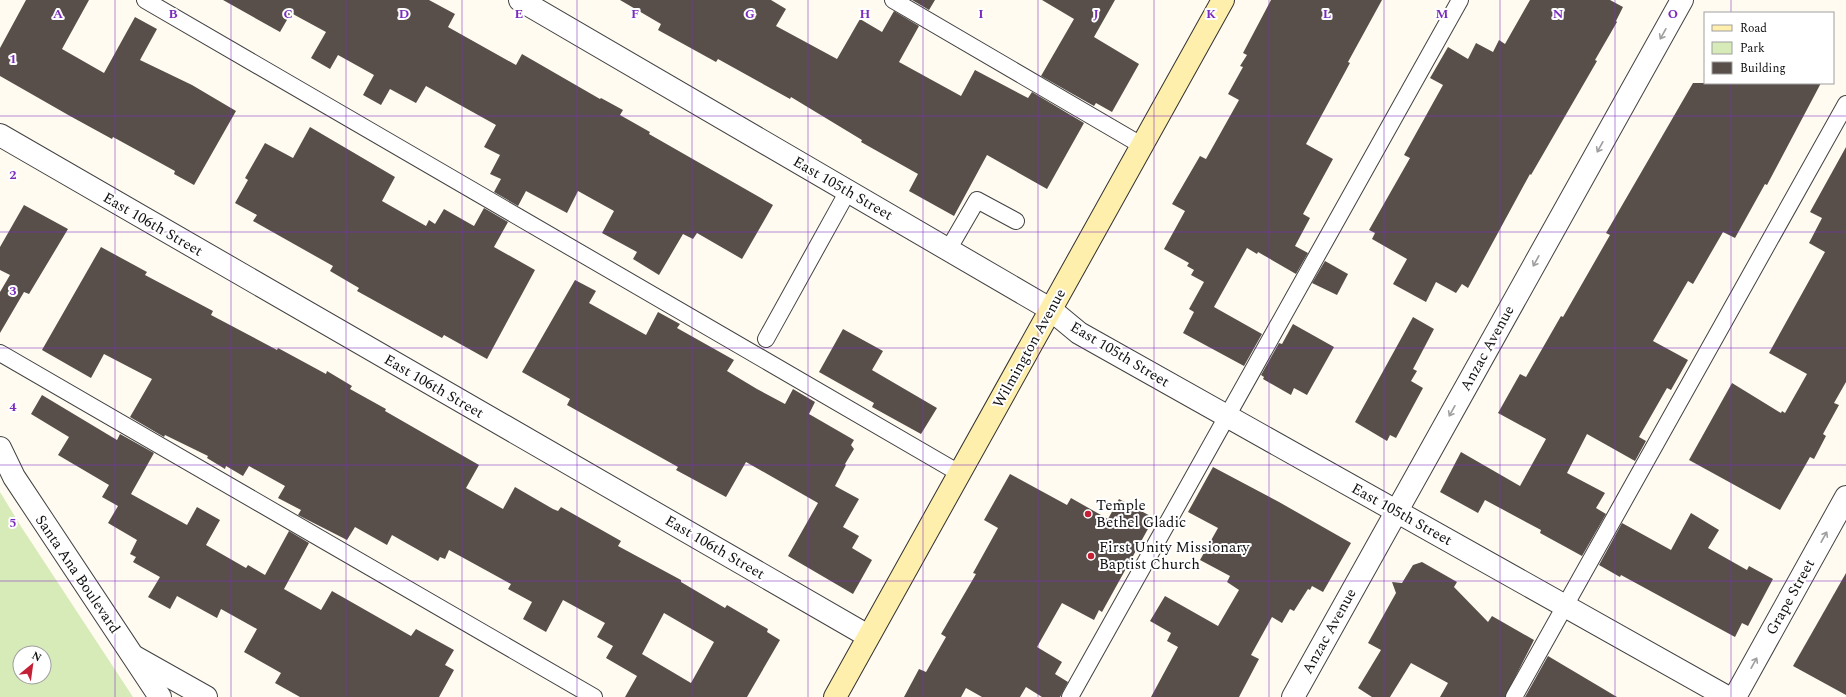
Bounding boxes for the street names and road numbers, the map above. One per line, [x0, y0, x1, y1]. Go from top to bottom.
street label: East 105th Street [788, 150, 897, 226]
street label: East 106th Street [98, 186, 207, 262]
street label: Wilmington Avenue [987, 284, 1072, 412]
street label: Anzac Avenue [1454, 301, 1521, 395]
street label: East 105th Street [1066, 316, 1174, 393]
street label: East 106th Street [379, 348, 488, 424]
street label: East 105th Street [1347, 477, 1456, 552]
street label: East 106th Street [660, 509, 769, 585]
street label: Santa Ana Boulevard [29, 510, 126, 638]
street label: Grape Street [1760, 555, 1821, 640]
street label: Anzac Avenue [1296, 584, 1363, 678]

